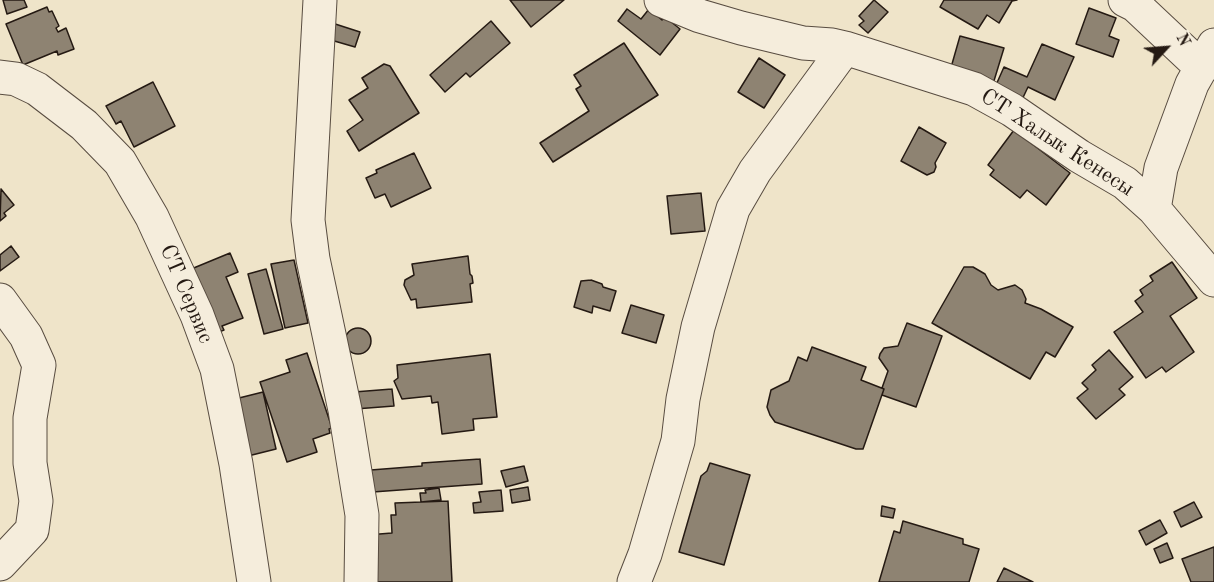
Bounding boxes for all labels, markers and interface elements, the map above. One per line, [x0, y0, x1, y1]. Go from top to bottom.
north arrow [1136, 18, 1196, 78]
text: N [1172, 31, 1192, 49]
street label: СТ Халык Кенесы [975, 83, 1139, 203]
street label: СТ Сервис [153, 241, 219, 347]

